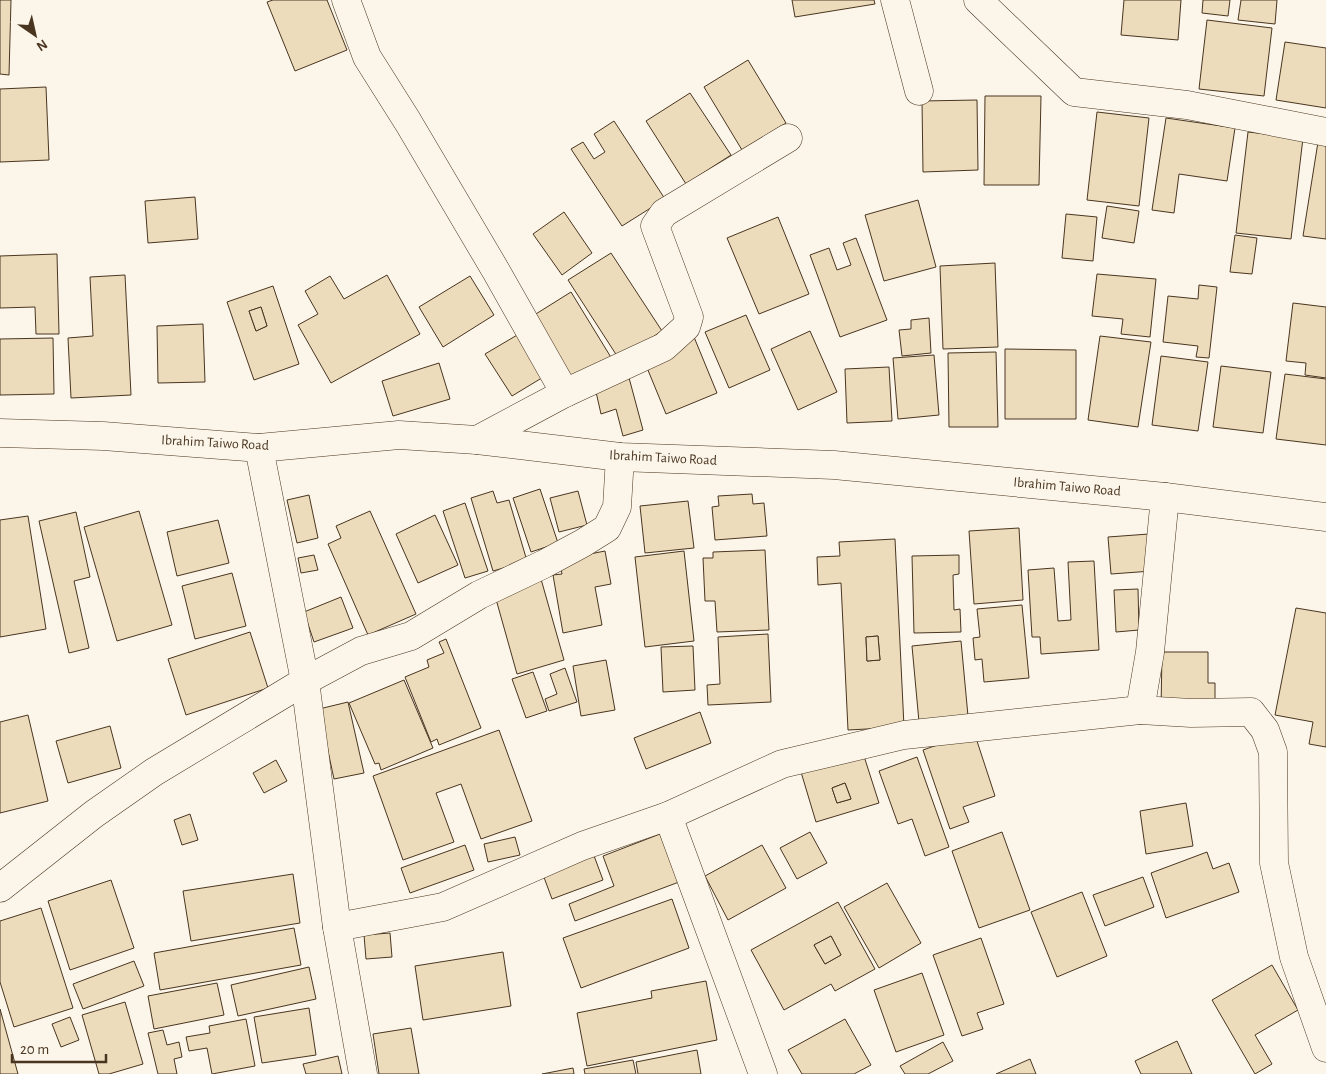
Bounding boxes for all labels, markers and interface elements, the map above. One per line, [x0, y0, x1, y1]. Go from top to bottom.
north arrow [10, 10, 60, 60]
text: N [34, 36, 50, 53]
street label: Ibrahim Taiwo Road [161, 433, 269, 453]
street label: Ibrahim Taiwo Road [609, 448, 717, 468]
street label: Ibrahim Taiwo Road [1013, 475, 1121, 499]
scale bar [12, 1032, 106, 1064]
text: 20 m [20, 1042, 49, 1057]

